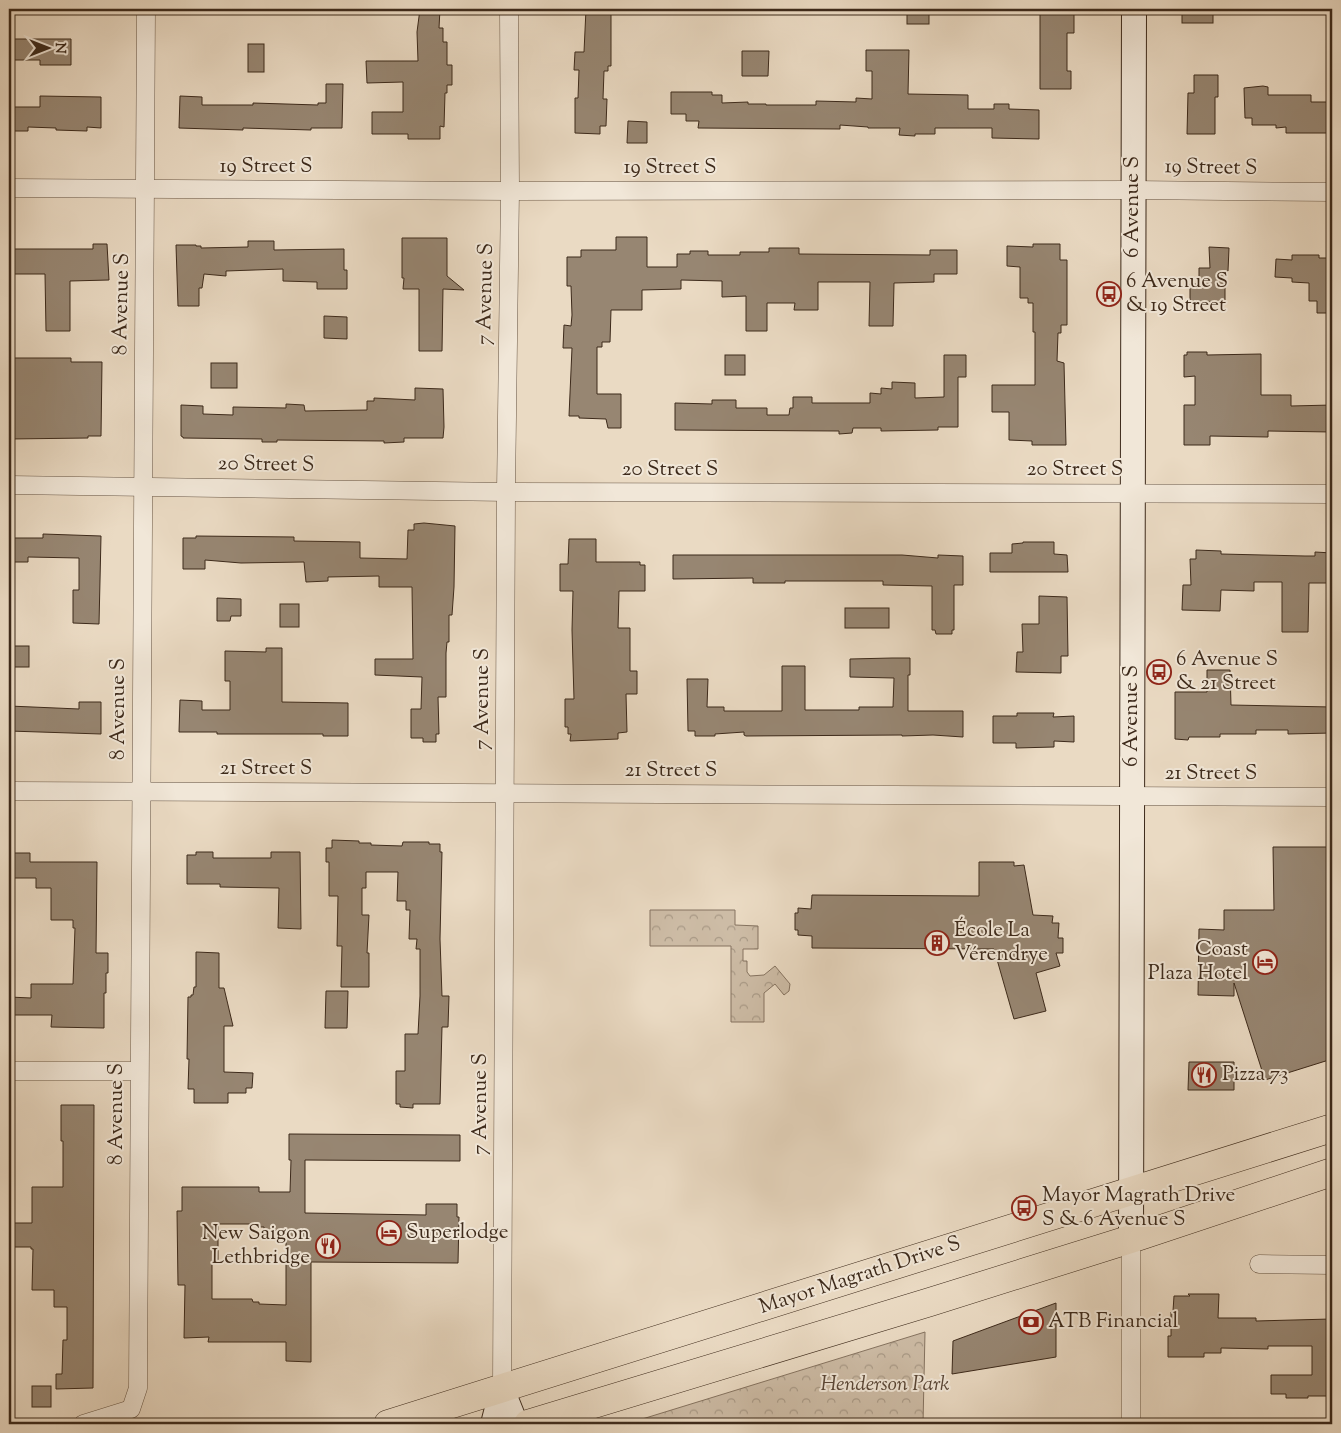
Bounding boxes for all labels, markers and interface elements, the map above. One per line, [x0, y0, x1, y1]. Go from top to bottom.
north arrow [22, 22, 72, 72]
text: N [49, 42, 69, 54]
street label: 19 Street S [220, 152, 312, 182]
street label: 19 Street S [1164, 152, 1258, 184]
street label: 19 Street S [624, 153, 716, 183]
street label: 6 Avenue S [1118, 156, 1148, 258]
street label: 7 Avenue S [470, 243, 502, 345]
street label: 8 Avenue S [106, 253, 138, 355]
place label: 6 Avenue S & 19 Street [1126, 267, 1228, 321]
bus stop icon: 6 Avenue S & 19 Street [1096, 281, 1122, 307]
street label: 20 Street S [217, 449, 315, 481]
street label: 20 Street S [622, 455, 718, 485]
street label: 20 Street S [1027, 455, 1123, 485]
place label: 6 Avenue S & 21 Street [1176, 645, 1278, 699]
street label: 7 Avenue S [468, 648, 498, 750]
street label: 8 Avenue S [104, 658, 134, 760]
bus stop icon: 6 Avenue S & 21 Street [1146, 659, 1172, 685]
street label: 6 Avenue S [1117, 665, 1147, 767]
street label: 21 Street S [220, 754, 312, 784]
street label: 21 Street S [625, 756, 717, 786]
street label: 21 Street S [1165, 759, 1257, 789]
place label: École La Vérendrye [954, 916, 1048, 970]
building icon: École La Vérendrye [924, 930, 950, 956]
place label: Coast Plaza Hotel [1148, 935, 1248, 989]
hotel icon: Coast Plaza Hotel [1252, 949, 1278, 975]
street label: 7 Avenue S [466, 1053, 496, 1155]
place label: Pizza 73 [1222, 1060, 1289, 1090]
restaurant icon: Pizza 73 [1191, 1062, 1217, 1088]
street label: 8 Avenue S [102, 1063, 132, 1165]
place label: Mayor Magrath Drive S & 6 Avenue S [1042, 1181, 1235, 1235]
bus stop icon: Mayor Magrath Drive S & 6 Avenue S [1011, 1195, 1037, 1221]
place label: Superlodge [406, 1218, 509, 1248]
place label: New Saigon Lethbridge [202, 1219, 310, 1273]
hotel icon: Superlodge [376, 1220, 402, 1246]
street label: Mayor Magrath Drive S [755, 1229, 965, 1323]
restaurant icon: New Saigon Lethbridge [315, 1233, 341, 1259]
place label: ATB Financial [1048, 1307, 1178, 1337]
bank icon: ATB Financial [1018, 1309, 1044, 1335]
park label: Henderson Park [820, 1370, 950, 1400]

